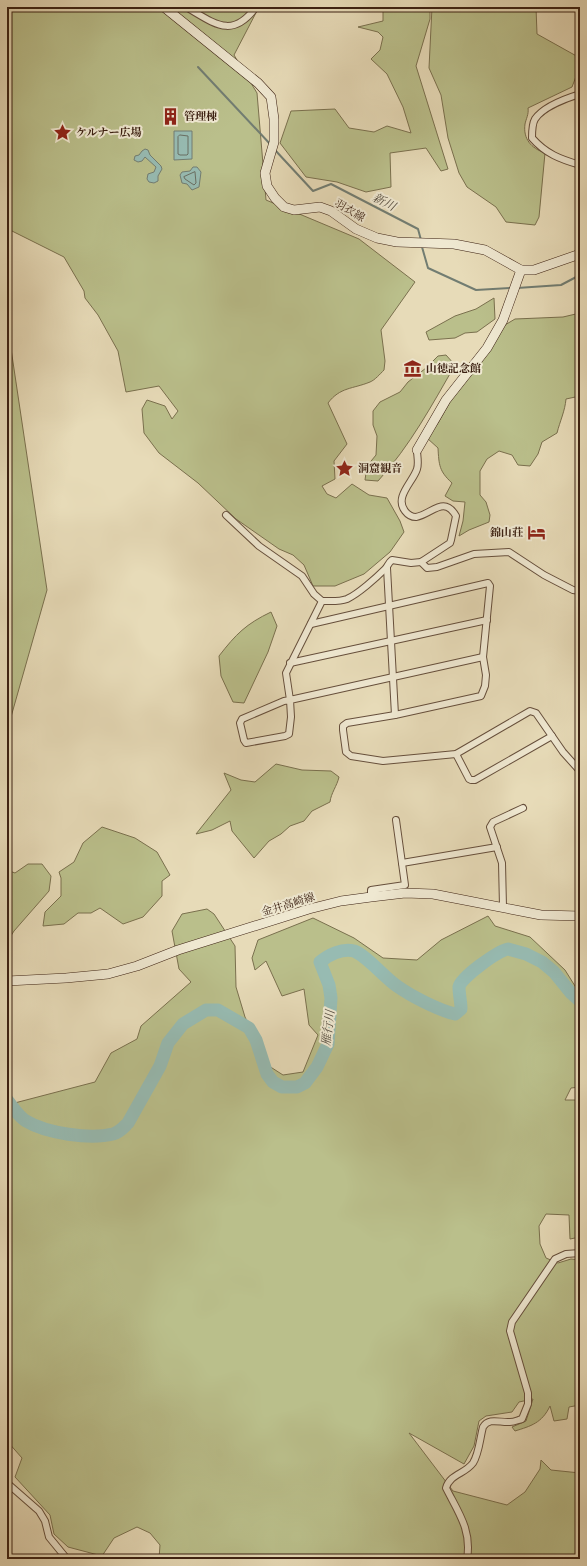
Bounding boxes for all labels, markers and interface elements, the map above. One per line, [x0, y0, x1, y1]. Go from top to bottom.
building icon: 管理棟 [161, 106, 181, 126]
place label: 管理棟 [184, 109, 217, 124]
place icon: ケルナー広場 [53, 122, 73, 142]
place label: ケルナー広場 [76, 125, 141, 140]
water label: 新川 [370, 189, 400, 215]
street label: 羽衣線 [332, 196, 368, 225]
museum icon: 山徳記念館 [403, 358, 423, 378]
place label: 山徳記念館 [426, 361, 481, 376]
place icon: 洞窟観音 [335, 458, 355, 478]
place label: 洞窟観音 [358, 461, 402, 476]
hotel icon: 錦山荘 [526, 522, 546, 542]
place label: 錦山荘 [490, 525, 524, 540]
street label: 金井高崎線 [260, 889, 317, 920]
water label: 雁行川 [318, 1007, 338, 1047]

